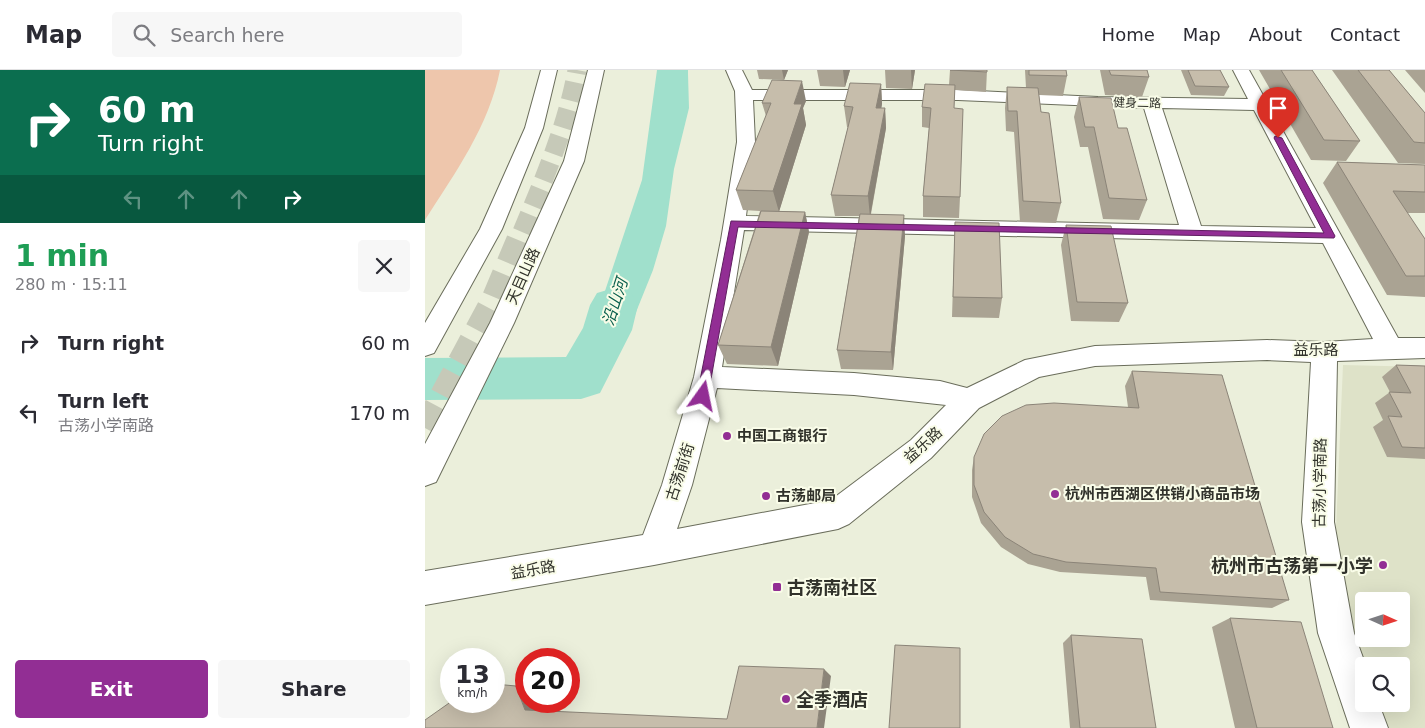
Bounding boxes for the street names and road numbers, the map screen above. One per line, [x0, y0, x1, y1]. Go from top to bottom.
street label: 健身二路 [1113, 96, 1161, 110]
street label: 天目山路 [503, 245, 543, 307]
street label: 益乐路 [1293, 341, 1339, 359]
street label: 益乐路 [900, 423, 946, 467]
street label: 古荡小学南路 [1310, 438, 1330, 528]
street label: 古荡前街 [662, 441, 698, 503]
street label: 益乐路 [509, 557, 557, 583]

